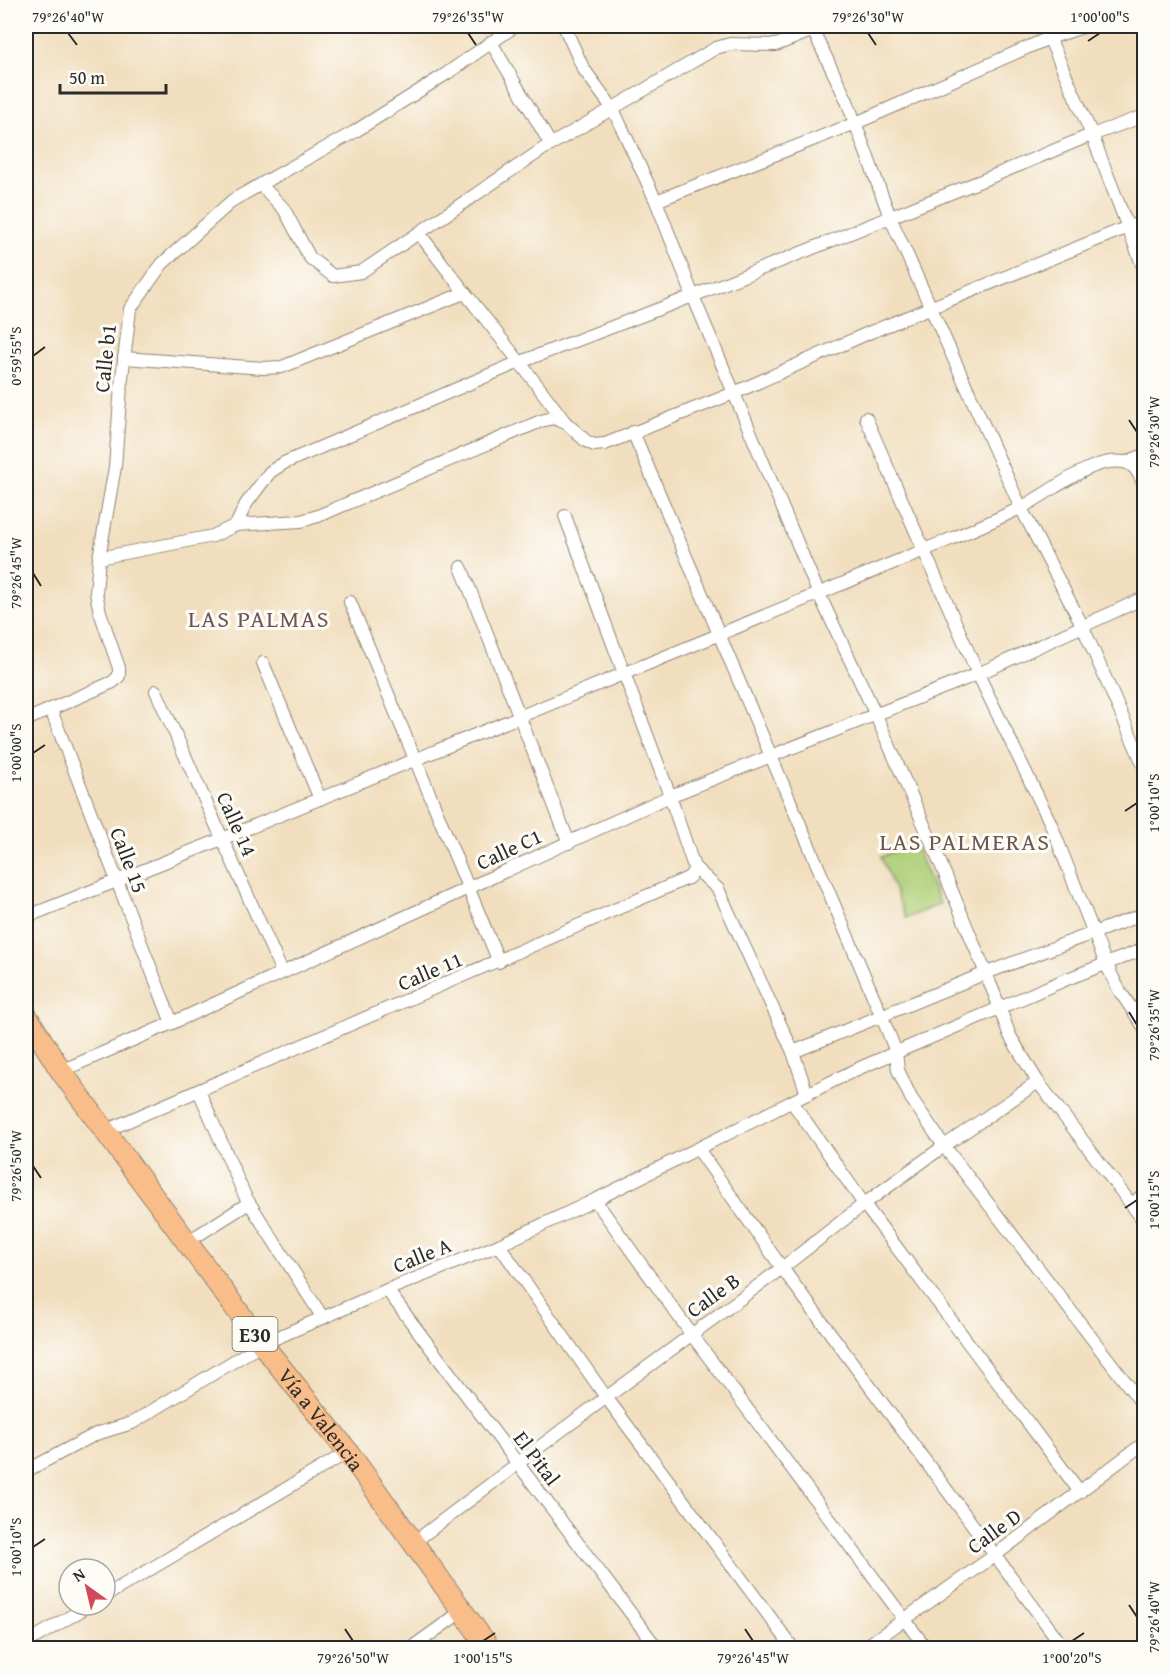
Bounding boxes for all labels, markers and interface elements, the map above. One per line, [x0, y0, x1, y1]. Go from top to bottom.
text: 79°26'40"W [32, 6, 104, 27]
text: 79°26'35"W [432, 6, 504, 27]
text: 79°26'30"W [832, 6, 904, 27]
text: 1°00'00"S [1070, 6, 1130, 27]
scale bar [60, 57, 166, 95]
text: 50 m [69, 64, 105, 91]
street label: Calle b1 [86, 322, 124, 394]
text: 0°59'55"S [5, 326, 26, 386]
text: 79°26'30"W [1143, 396, 1164, 468]
text: 79°26'45"W [5, 537, 26, 609]
district label: LAS PALMAS [188, 601, 330, 636]
text: 1°00'00"S [5, 723, 26, 783]
text: 1°00'10"S [1143, 773, 1164, 833]
street label: Calle 14 [209, 787, 265, 861]
street label: Calle C1 [471, 820, 547, 878]
street label: Calle 15 [102, 823, 156, 897]
district label: LAS PALMERAS [880, 824, 1050, 859]
street label: Calle 11 [393, 943, 467, 999]
text: 79°26'35"W [1143, 989, 1164, 1061]
text: 79°26'50"W [5, 1130, 26, 1202]
text: 1°00'15"S [1143, 1170, 1164, 1230]
street label: Calle A [388, 1229, 456, 1281]
street label: Calle B [680, 1265, 746, 1325]
road number: E30 [232, 1317, 278, 1351]
street label: Vía a Valencia [271, 1361, 372, 1477]
street label: El Pital [506, 1424, 568, 1492]
street label: Calle D [960, 1501, 1028, 1561]
text: 1°00'10"S [5, 1517, 26, 1577]
north arrow [57, 1557, 117, 1617]
text: N [67, 1561, 90, 1588]
text: 79°26'40"W [1143, 1581, 1164, 1653]
text: 79°26'50"W [317, 1647, 389, 1668]
text: 1°00'15"S [453, 1647, 513, 1668]
text: 79°26'45"W [717, 1647, 789, 1668]
text: 1°00'20"S [1042, 1647, 1102, 1668]

